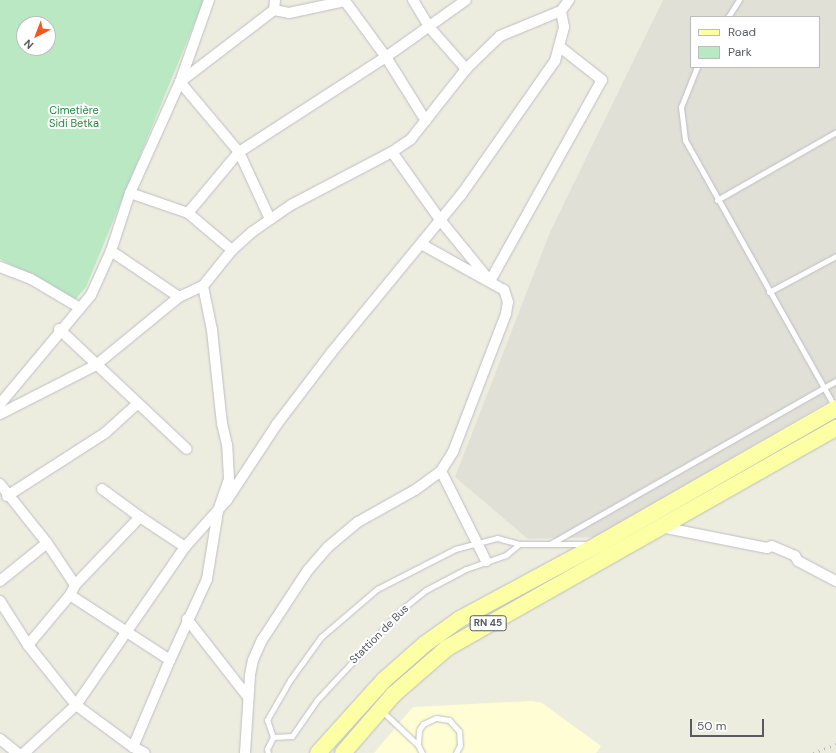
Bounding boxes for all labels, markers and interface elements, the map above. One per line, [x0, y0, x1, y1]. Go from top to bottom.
north arrow [16, 16, 56, 56]
legend [690, 16, 820, 68]
text: Road [728, 24, 756, 40]
text: N [21, 36, 36, 52]
text: Park [728, 44, 752, 60]
park label: Cimetière Sidi Betka [49, 104, 99, 130]
street label: Stattion de Bus [347, 602, 411, 666]
road number: RN 45 [469, 615, 507, 631]
scale bar [692, 711, 766, 737]
text: 50 m [697, 718, 726, 734]

